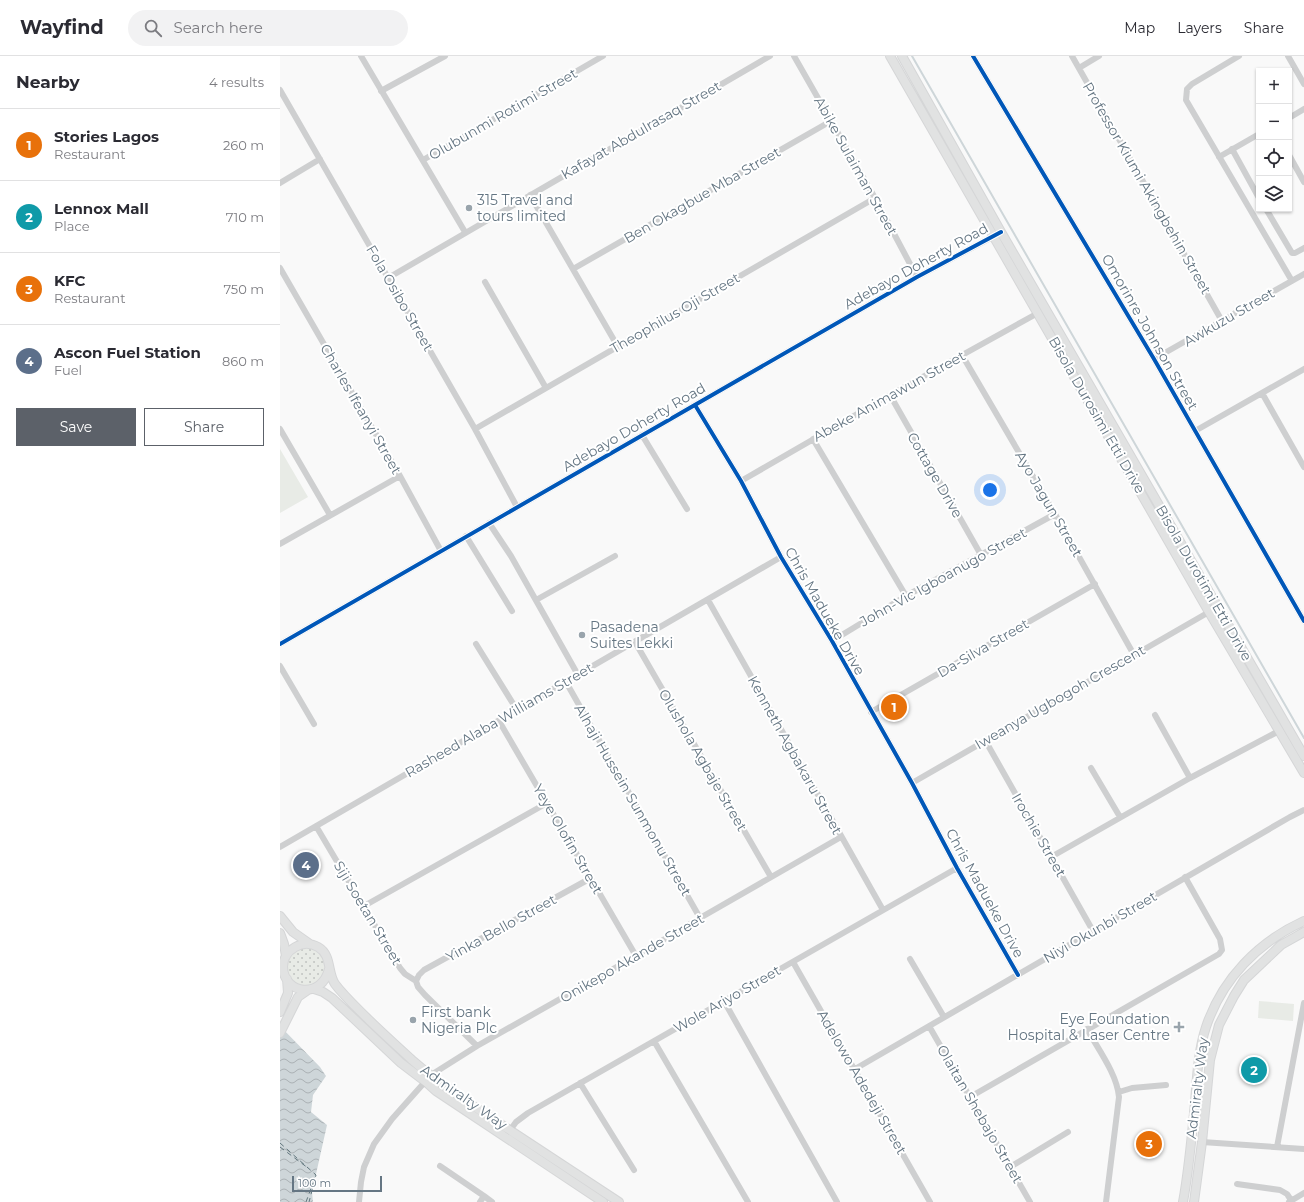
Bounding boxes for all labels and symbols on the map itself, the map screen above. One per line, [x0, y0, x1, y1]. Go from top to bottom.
street label: Olubunmi Rotimi Street [426, 64, 581, 164]
street label: Kafayat Abdulrasaq Street [558, 77, 724, 183]
street label: Professor Kiumi Akingbehin Street [1079, 79, 1215, 298]
street label: Abike Sulaiman Street [810, 93, 902, 239]
street label: Ben Okagbue Mba Street [620, 143, 784, 247]
place label: 315 Travel and tours limited [477, 191, 573, 225]
marker: 315 Travel and tours limited [464, 203, 474, 213]
street label: Adebayo Doherty Road [841, 219, 991, 313]
street label: Fola Osibo Street [362, 242, 438, 355]
street label: Omorinre Johnson Street [1098, 251, 1202, 414]
street label: Theophilus Oji Street [607, 268, 743, 357]
street label: Awkuzu Street [1180, 284, 1278, 350]
street label: Bisola Durosimi Etti Drive [1045, 333, 1149, 497]
street label: Charles Ifeanyi Street [316, 341, 406, 478]
street label: Abeke Animawun Street [810, 346, 969, 445]
street label: Adebayo Doherty Road [559, 379, 709, 475]
street label: Cottage Drive [903, 429, 967, 521]
street label: Ayo Jagun Street [1011, 448, 1087, 560]
your location [980, 480, 1000, 500]
street label: Bisola Durotimi Etti Drive [1152, 502, 1256, 664]
street label: John-Vic Igboanugo Street [855, 523, 1030, 631]
street label: Chris Madueke Drive [781, 544, 869, 678]
street label: Da-Silva Street [934, 614, 1032, 681]
place label: Pasadena Suites Lekki [590, 618, 673, 652]
marker: Pasadena Suites Lekki [577, 630, 587, 640]
street label: Iweanya Ugbogoh Crescent [972, 641, 1149, 753]
street label: Rasheed Alaba Williams Street [402, 658, 597, 781]
street label: Kenneth Agbakaru Street [744, 672, 846, 838]
street label: Olushola Agbaje Street [655, 686, 751, 835]
pin: 1 [881, 692, 907, 722]
street label: Alhaji Hussein Sunmonu Street [571, 701, 696, 899]
street label: Yeye Olofin Street [529, 781, 607, 898]
street label: Irochie Street [1008, 790, 1070, 880]
street label: Chris Madueke Drive [942, 825, 1028, 961]
pin: 4 [293, 850, 319, 880]
street label: Siji Soetan Street [330, 858, 406, 969]
street label: Niyi Okunbi Street [1040, 887, 1160, 967]
street label: Yinka Bello Street [443, 890, 560, 966]
street label: Onikepo Akande Street [557, 909, 708, 1007]
street label: Wole Ariyo Street [670, 961, 784, 1037]
place label: First bank Nigeria Plc [421, 1003, 497, 1037]
street label: Adelowo Adedeji Street [813, 1006, 911, 1158]
place label: Eye Foundation Hospital & Laser Centre [1008, 1010, 1170, 1044]
marker: First bank Nigeria Plc [408, 1015, 418, 1025]
marker: Eye Foundation Hospital & Laser Centre [1173, 1021, 1185, 1033]
street label: Admiralty Way [1182, 1036, 1212, 1140]
street label: Olaitan Shebajo Street [933, 1041, 1027, 1187]
pin: 2 [1241, 1055, 1267, 1085]
street label: Admiralty Way [417, 1060, 511, 1134]
pin: 3 [1136, 1129, 1162, 1159]
scale bar [292, 1174, 382, 1193]

